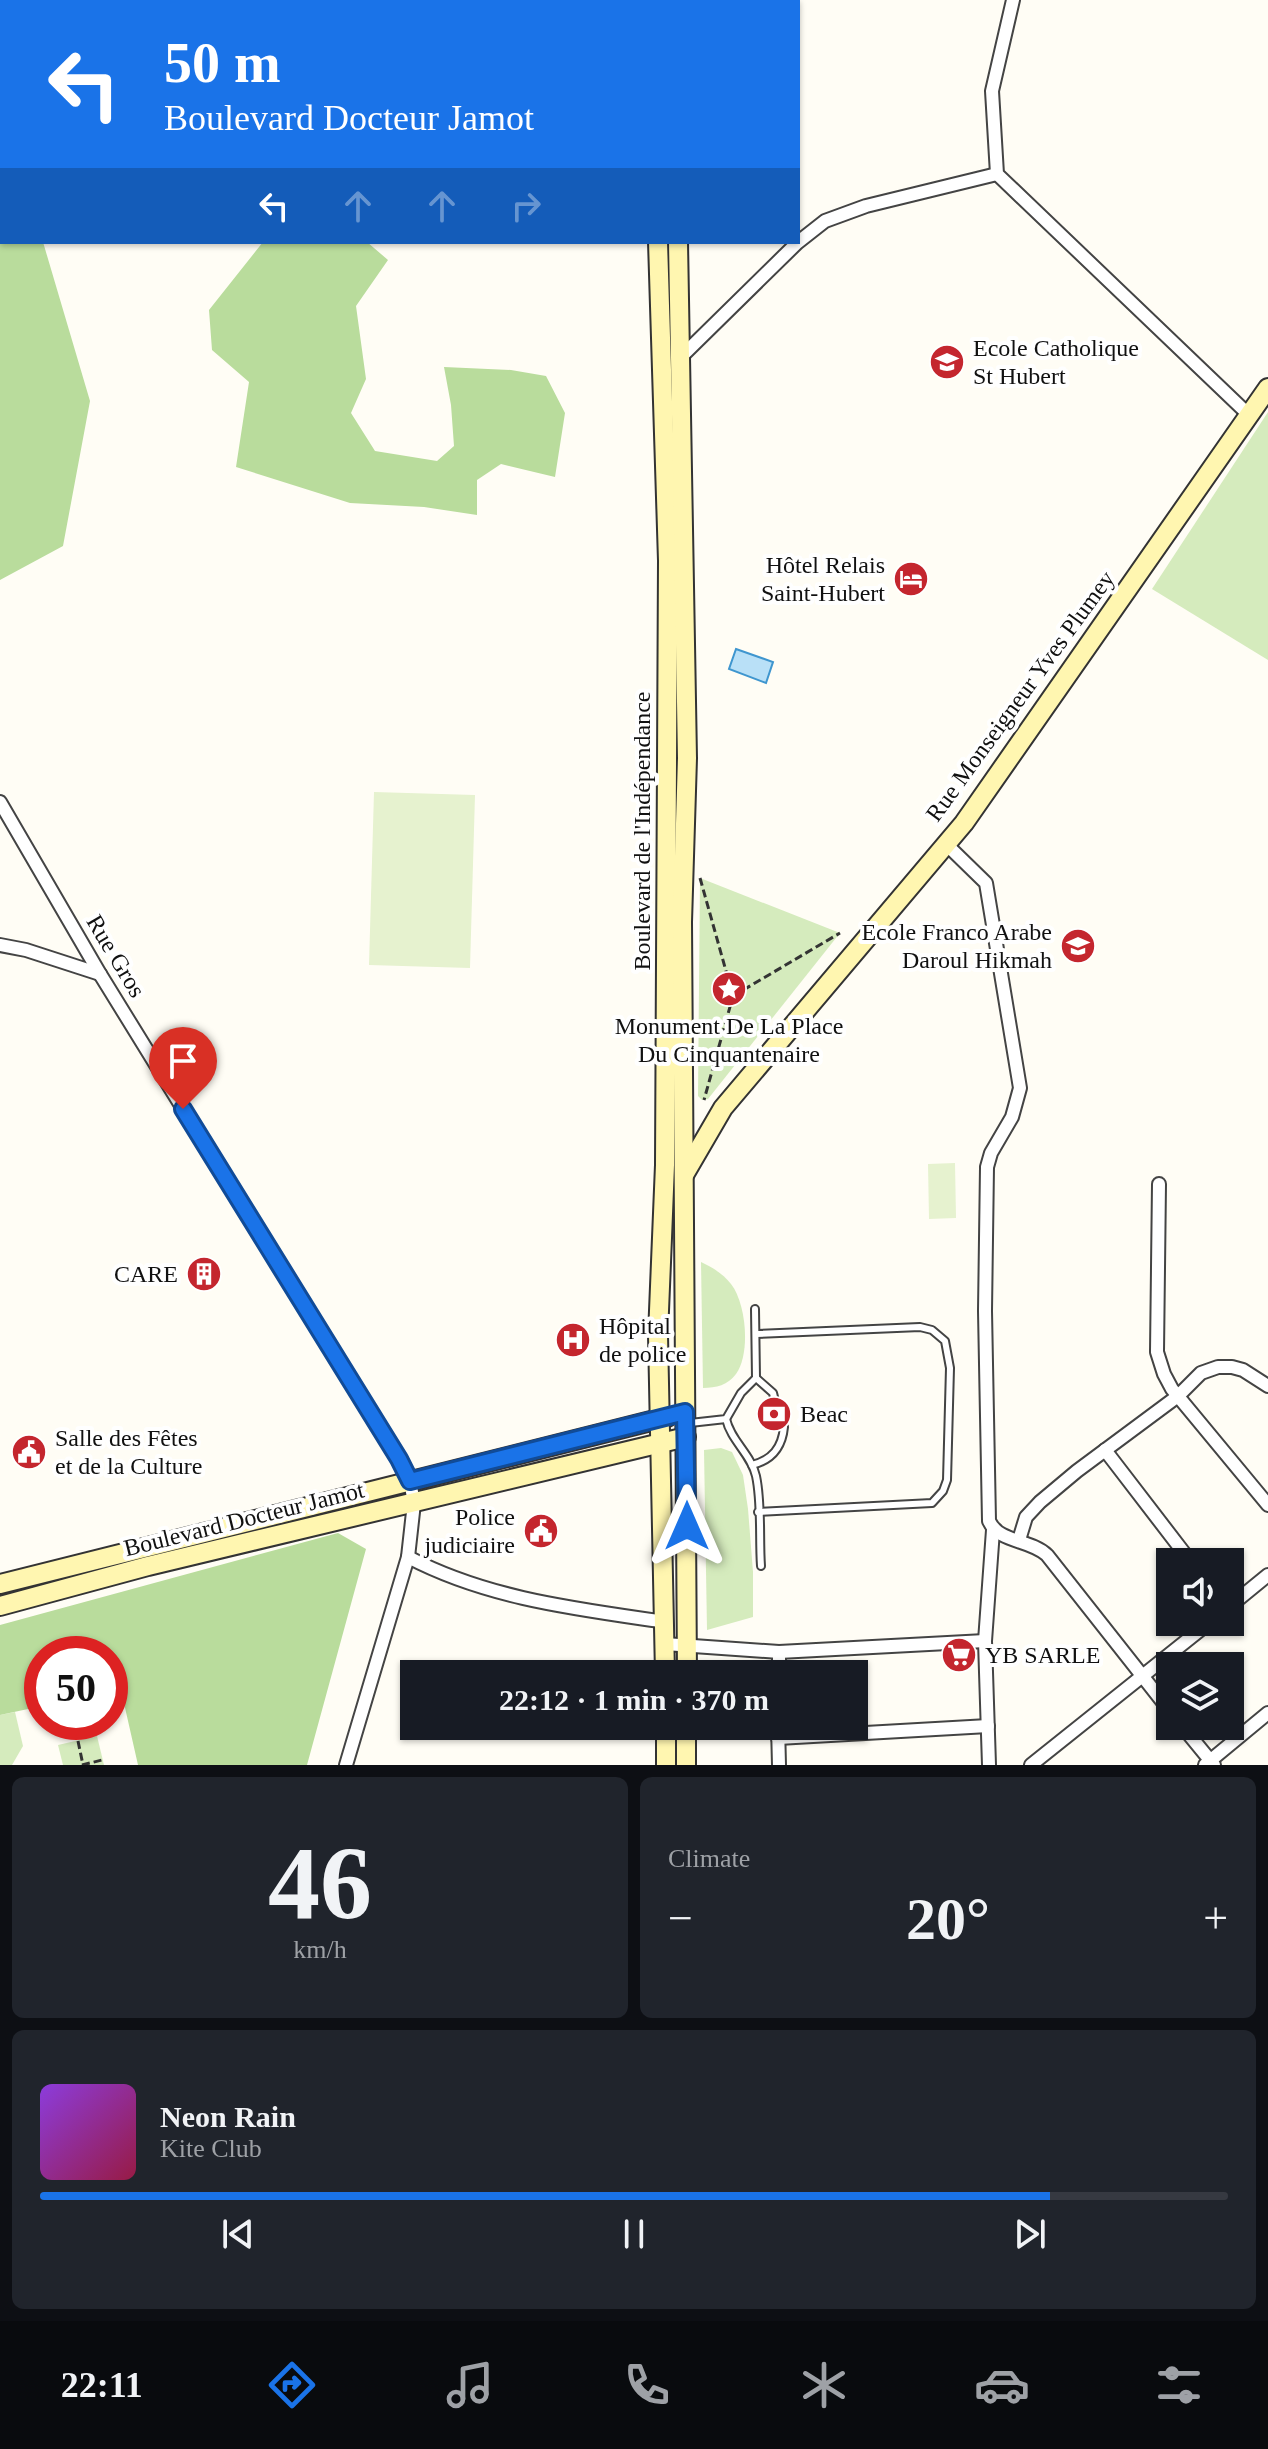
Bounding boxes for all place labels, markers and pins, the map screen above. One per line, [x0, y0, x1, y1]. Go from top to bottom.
place label: Ecole Catholique St Hubert [973, 335, 1139, 389]
school or university icon: Ecole Catholique St Hubert [928, 343, 966, 381]
place label: Hôtel Relais Saint-Hubert [761, 552, 885, 606]
hotel icon: Hôtel Relais Saint-Hubert [892, 560, 930, 598]
place label: Ecole Franco Arabe Daroul Hikmah [861, 919, 1052, 973]
school or university icon: Ecole Franco Arabe Daroul Hikmah [1059, 927, 1097, 965]
place icon: Monument De La Place Du Cinquantenaire [710, 970, 748, 1008]
place label: Monument De La Place Du Cinquantenaire [615, 1013, 843, 1067]
pin [149, 1027, 217, 1109]
building icon: CARE [185, 1255, 223, 1293]
place label: CARE [114, 1261, 178, 1287]
place label: Hôpital de police [599, 1313, 686, 1367]
hospital icon: Hôpital de police [554, 1321, 592, 1359]
bank icon: Beac [755, 1395, 793, 1433]
place label: Beac [800, 1401, 848, 1427]
place label: Salle des Fêtes et de la Culture [55, 1425, 202, 1479]
public building icon: Salle des Fêtes et de la Culture [10, 1433, 48, 1471]
place label: Police judiciaire [423, 1504, 515, 1558]
public building icon: Police judiciaire [522, 1512, 560, 1550]
supermarket icon: YB SARLE [940, 1636, 978, 1674]
place label: YB SARLE [985, 1642, 1100, 1668]

